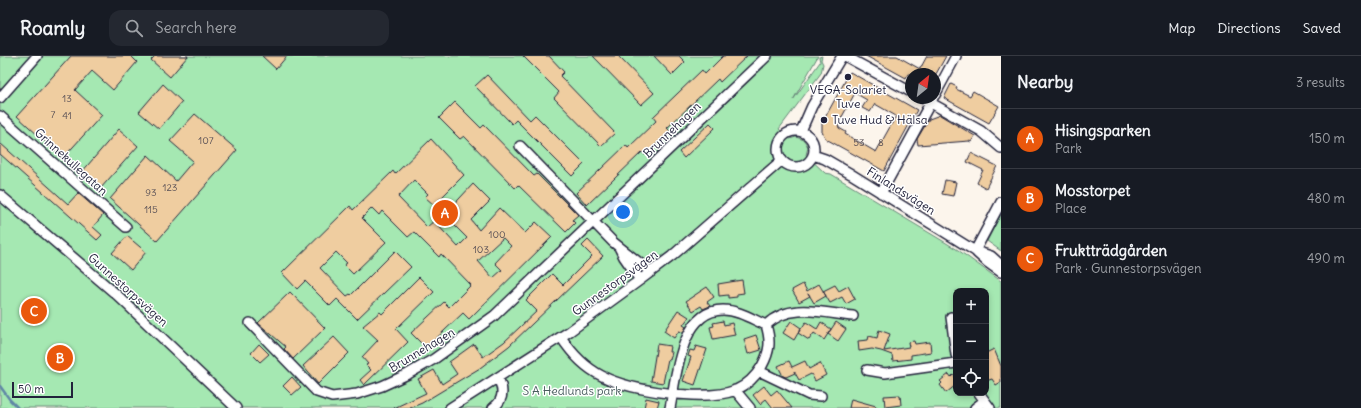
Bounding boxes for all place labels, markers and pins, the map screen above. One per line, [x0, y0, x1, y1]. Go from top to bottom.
marker: VEGA-Solariet Tuve [843, 72, 853, 82]
place label: VEGA-Solariet Tuve [810, 82, 886, 111]
place label: Tuve Hud & Hälsa [832, 112, 928, 127]
marker: Tuve Hud & Hälsa [819, 115, 829, 125]
pin: A [432, 198, 458, 228]
pin: C [21, 296, 47, 326]
pin: B [47, 343, 73, 373]

